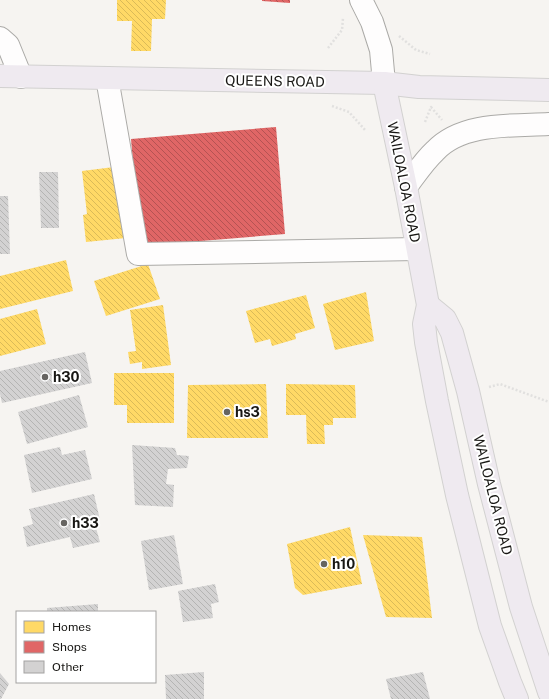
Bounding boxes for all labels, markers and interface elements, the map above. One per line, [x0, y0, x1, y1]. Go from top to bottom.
street label: QUEENS ROAD [225, 72, 325, 90]
street label: WAILOALOA ROAD [384, 120, 424, 244]
place label: h30 [53, 369, 80, 385]
marker: h30 [40, 372, 50, 382]
place label: hs3 [235, 404, 260, 420]
marker: hs3 [222, 407, 232, 417]
street label: WAILOALOA ROAD [470, 433, 516, 557]
place label: h33 [72, 515, 99, 531]
marker: h33 [59, 518, 69, 528]
place label: h10 [332, 556, 355, 572]
marker: h10 [319, 559, 329, 569]
legend [16, 611, 156, 683]
text: Homes [52, 620, 91, 634]
text: Shops [52, 640, 87, 654]
text: Other [52, 660, 84, 674]

